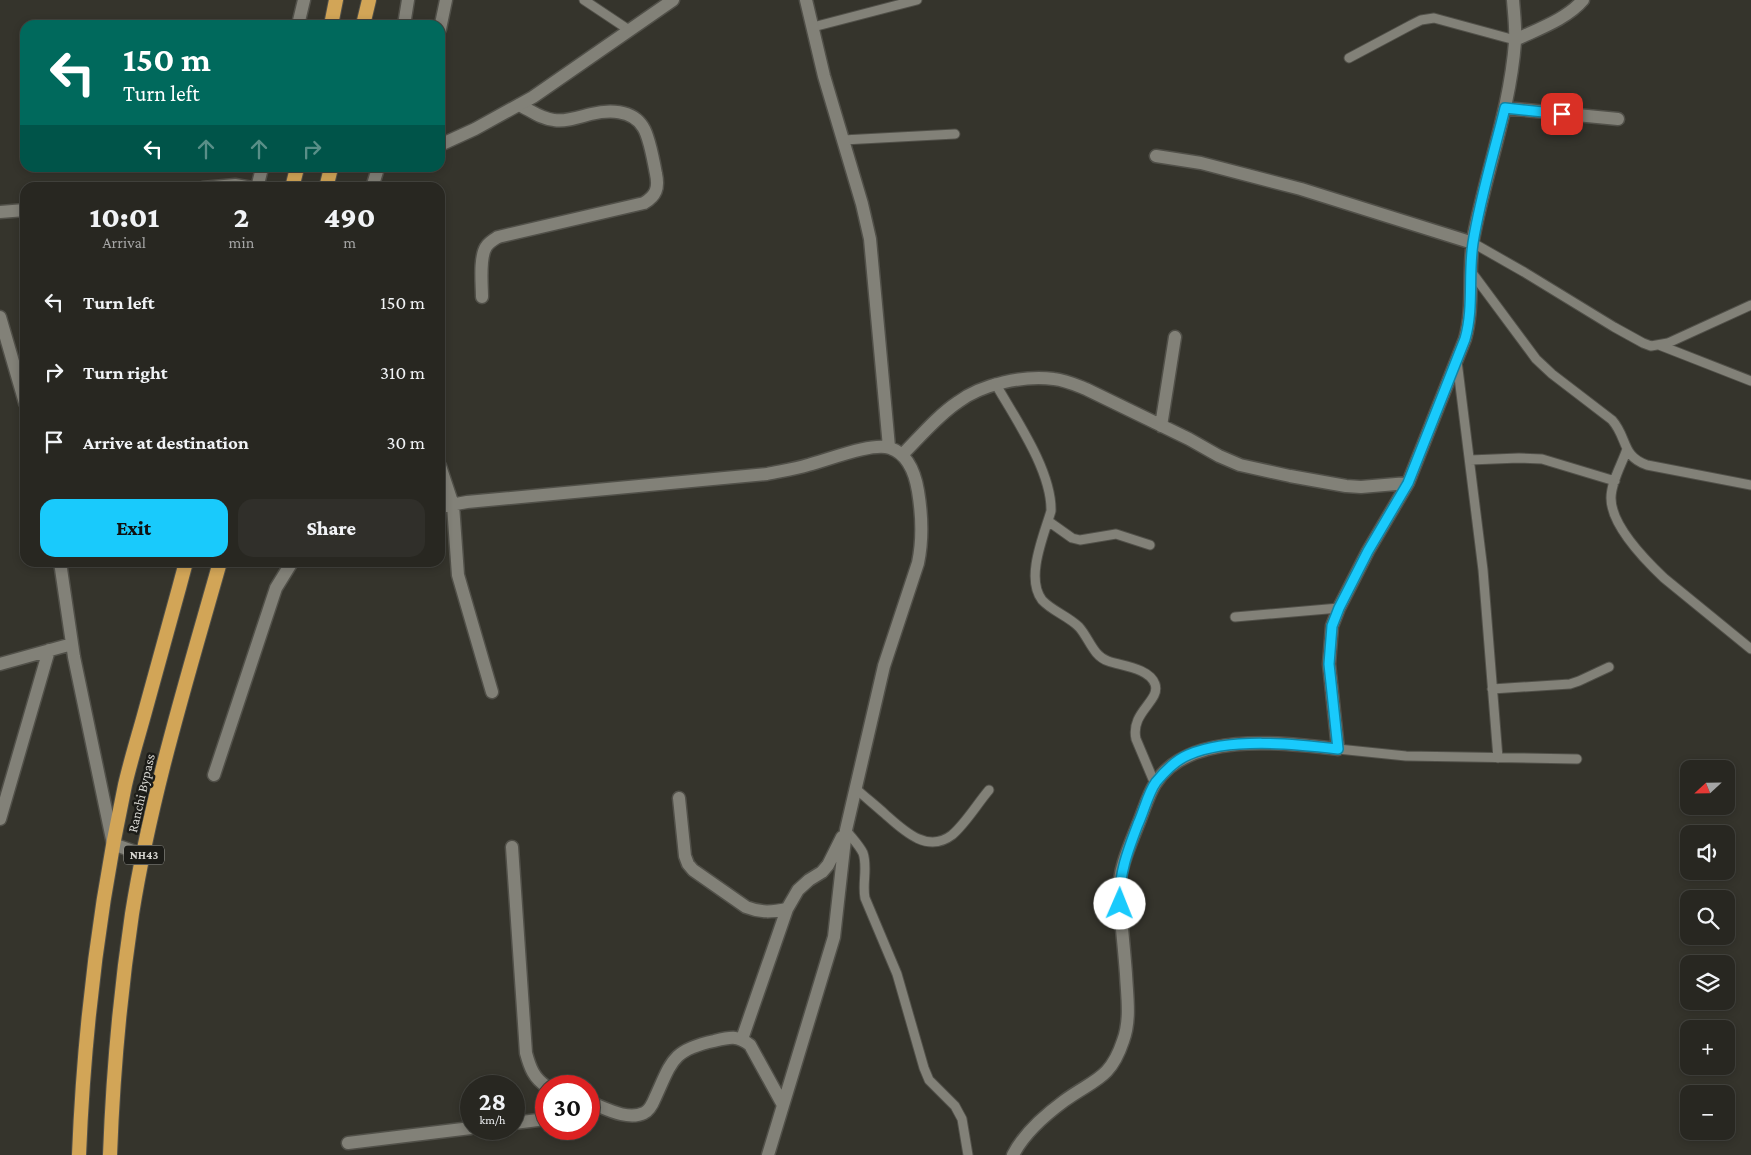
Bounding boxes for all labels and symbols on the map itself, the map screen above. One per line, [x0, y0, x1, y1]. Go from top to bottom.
pin [1541, 93, 1583, 135]
street label: Ranchi Bypass [124, 752, 158, 834]
north arrow [1680, 760, 1735, 815]
road number: NH43 [124, 846, 164, 864]
position arrow [1093, 877, 1145, 929]
speed limit sign: 30 [535, 1075, 600, 1140]

